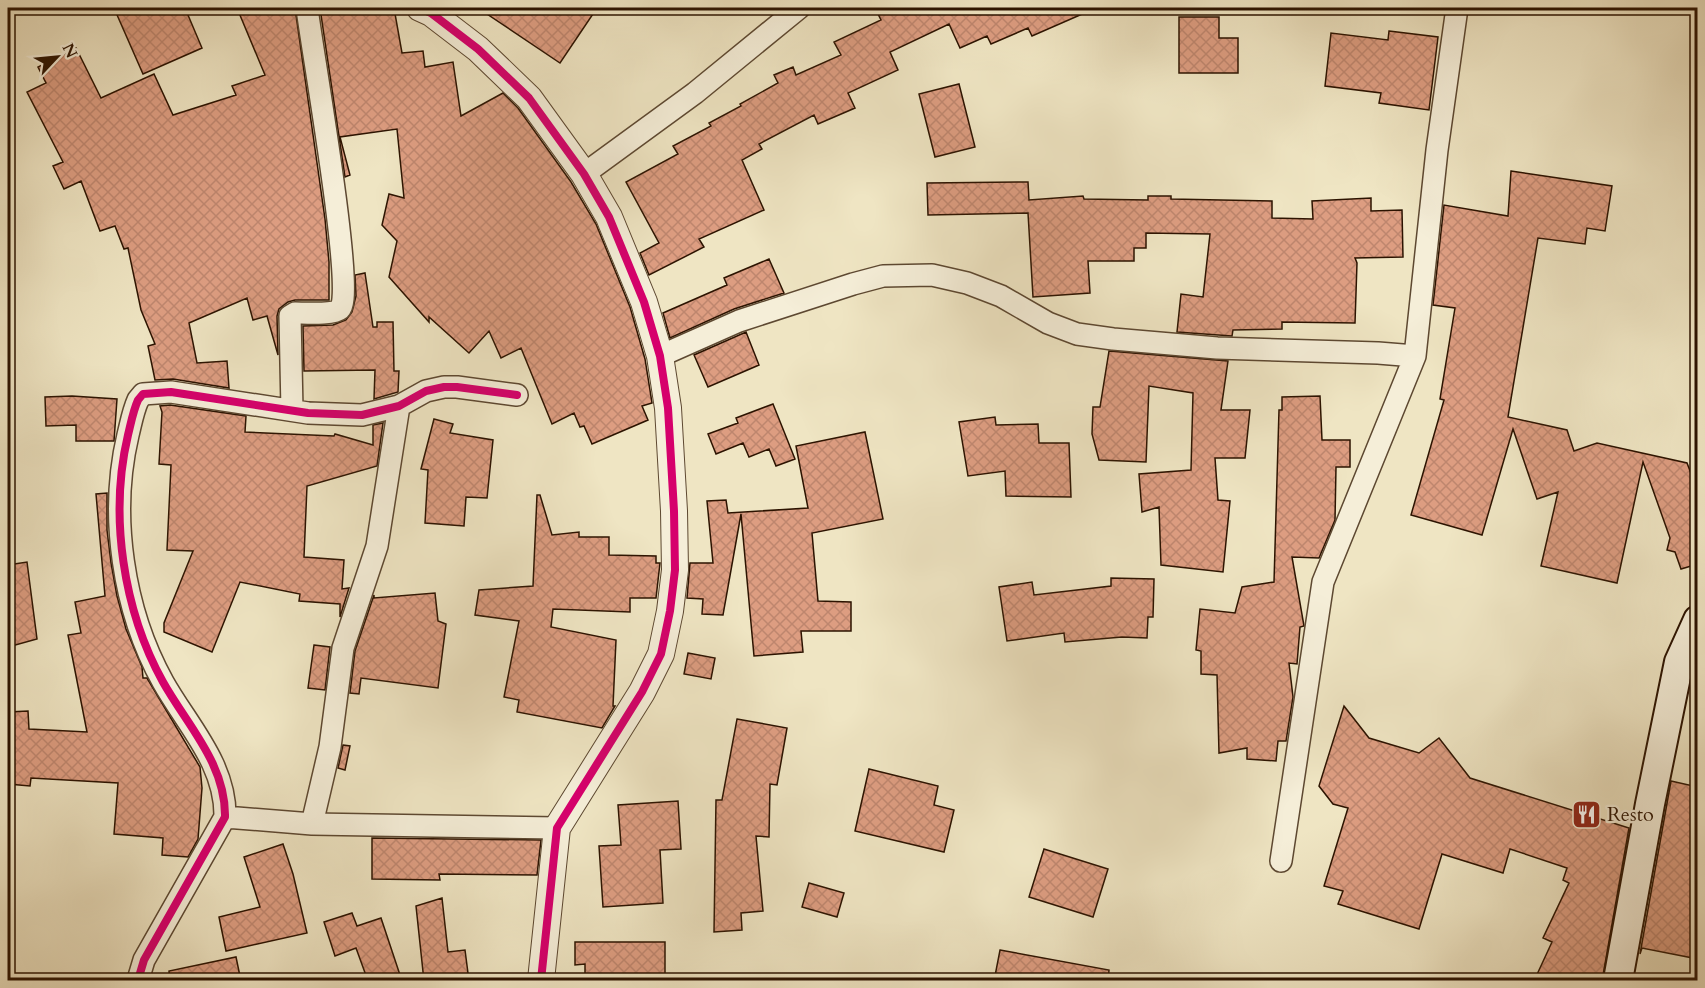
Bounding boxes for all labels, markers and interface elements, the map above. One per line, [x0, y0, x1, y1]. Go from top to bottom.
north arrow [27, 27, 87, 87]
text: N [57, 40, 83, 62]
restaurant icon: Resto [1570, 798, 1602, 830]
place label: Resto [1607, 801, 1654, 828]

